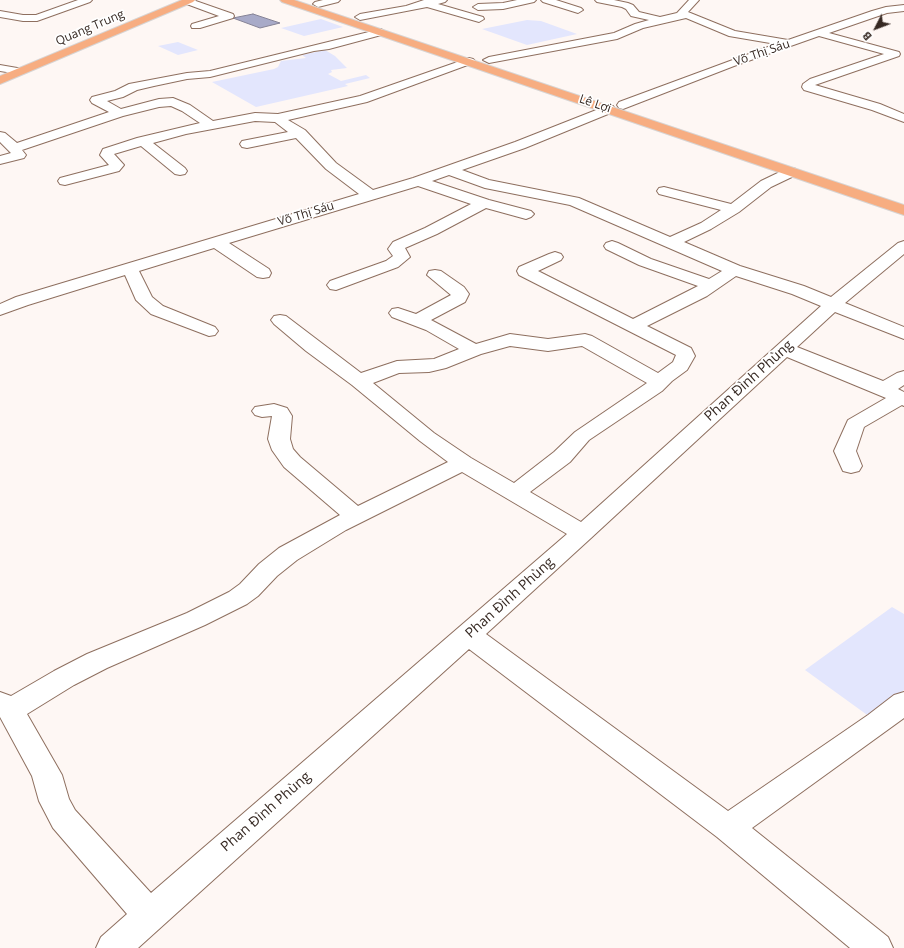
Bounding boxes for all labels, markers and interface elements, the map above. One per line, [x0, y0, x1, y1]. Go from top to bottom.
street label: Quang Trung [54, 7, 126, 49]
north arrow [856, 8, 896, 48]
text: B [859, 29, 875, 44]
street label: Võ Thị Sáu [732, 37, 792, 69]
street label: Lê Lợi [577, 92, 613, 116]
street label: Võ Thị Sáu [276, 199, 336, 229]
street label: Phan Đình Phùng [701, 337, 797, 425]
street label: Phan Đình Phùng [462, 554, 558, 642]
street label: Phan Đình Phùng [218, 768, 314, 856]

